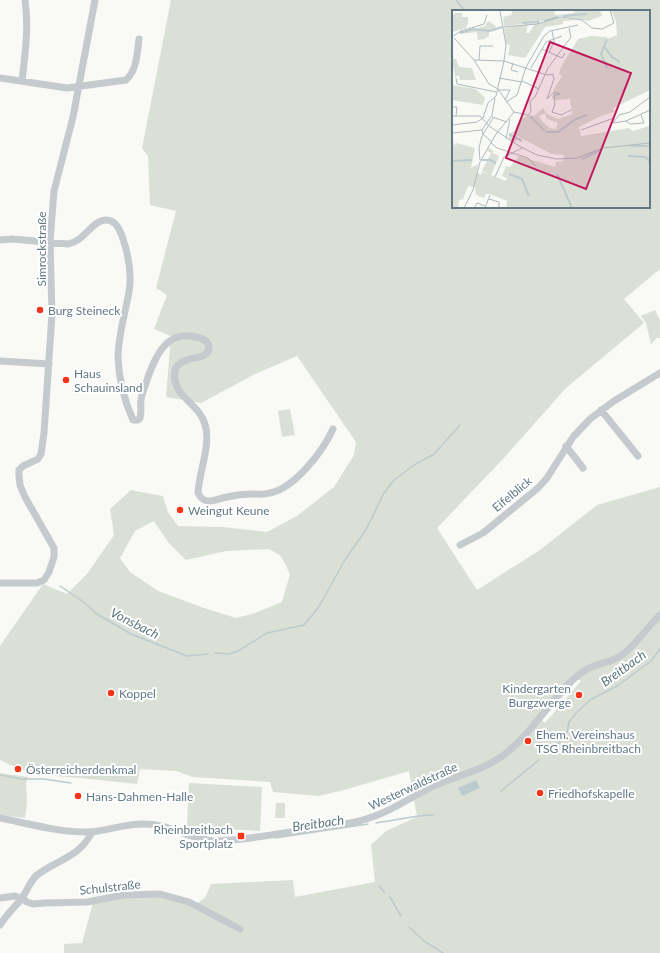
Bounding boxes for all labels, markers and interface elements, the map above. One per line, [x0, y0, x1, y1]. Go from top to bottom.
inset map [452, 10, 650, 208]
street label: Simrockstraße [34, 212, 49, 287]
place label: Burg Steineck [48, 303, 121, 318]
marker: Burg Steineck [35, 305, 45, 315]
place label: Haus Schauinsland [74, 366, 143, 395]
marker: Haus Schauinsland [61, 375, 71, 385]
street label: Eifelblick [489, 473, 536, 515]
place label: Weingut Keune [188, 503, 270, 518]
marker: Weingut Keune [175, 505, 185, 515]
water label: Vonsbach [108, 604, 162, 642]
water label: Breitbach [597, 646, 649, 690]
place label: Kindergarten Burgzwerge [502, 681, 571, 710]
place label: Koppel [119, 686, 156, 701]
marker: Koppel [106, 688, 116, 698]
marker: Kindergarten Burgzwerge [574, 690, 584, 700]
place label: Ehem. Vereinshaus TSG Rheinbreitbach [536, 727, 641, 756]
marker: Ehem. Vereinshaus TSG Rheinbreitbach [523, 736, 533, 746]
street label: Westerwaldstraße [366, 759, 460, 813]
place label: Österreicherdenkmal [26, 762, 136, 777]
marker: Österreicherdenkmal [13, 764, 23, 774]
place label: Friedhofskapelle [548, 786, 634, 801]
marker: Friedhofskapelle [535, 788, 545, 798]
place label: Hans-Dahmen-Halle [86, 789, 193, 804]
marker: Hans-Dahmen-Halle [73, 791, 83, 801]
water label: Breitbach [291, 811, 345, 835]
place label: Rheinbreitbach Sportplatz [153, 822, 234, 851]
marker: Rheinbreitbach Sportplatz [236, 831, 246, 841]
street label: Schulstraße [79, 876, 141, 898]

